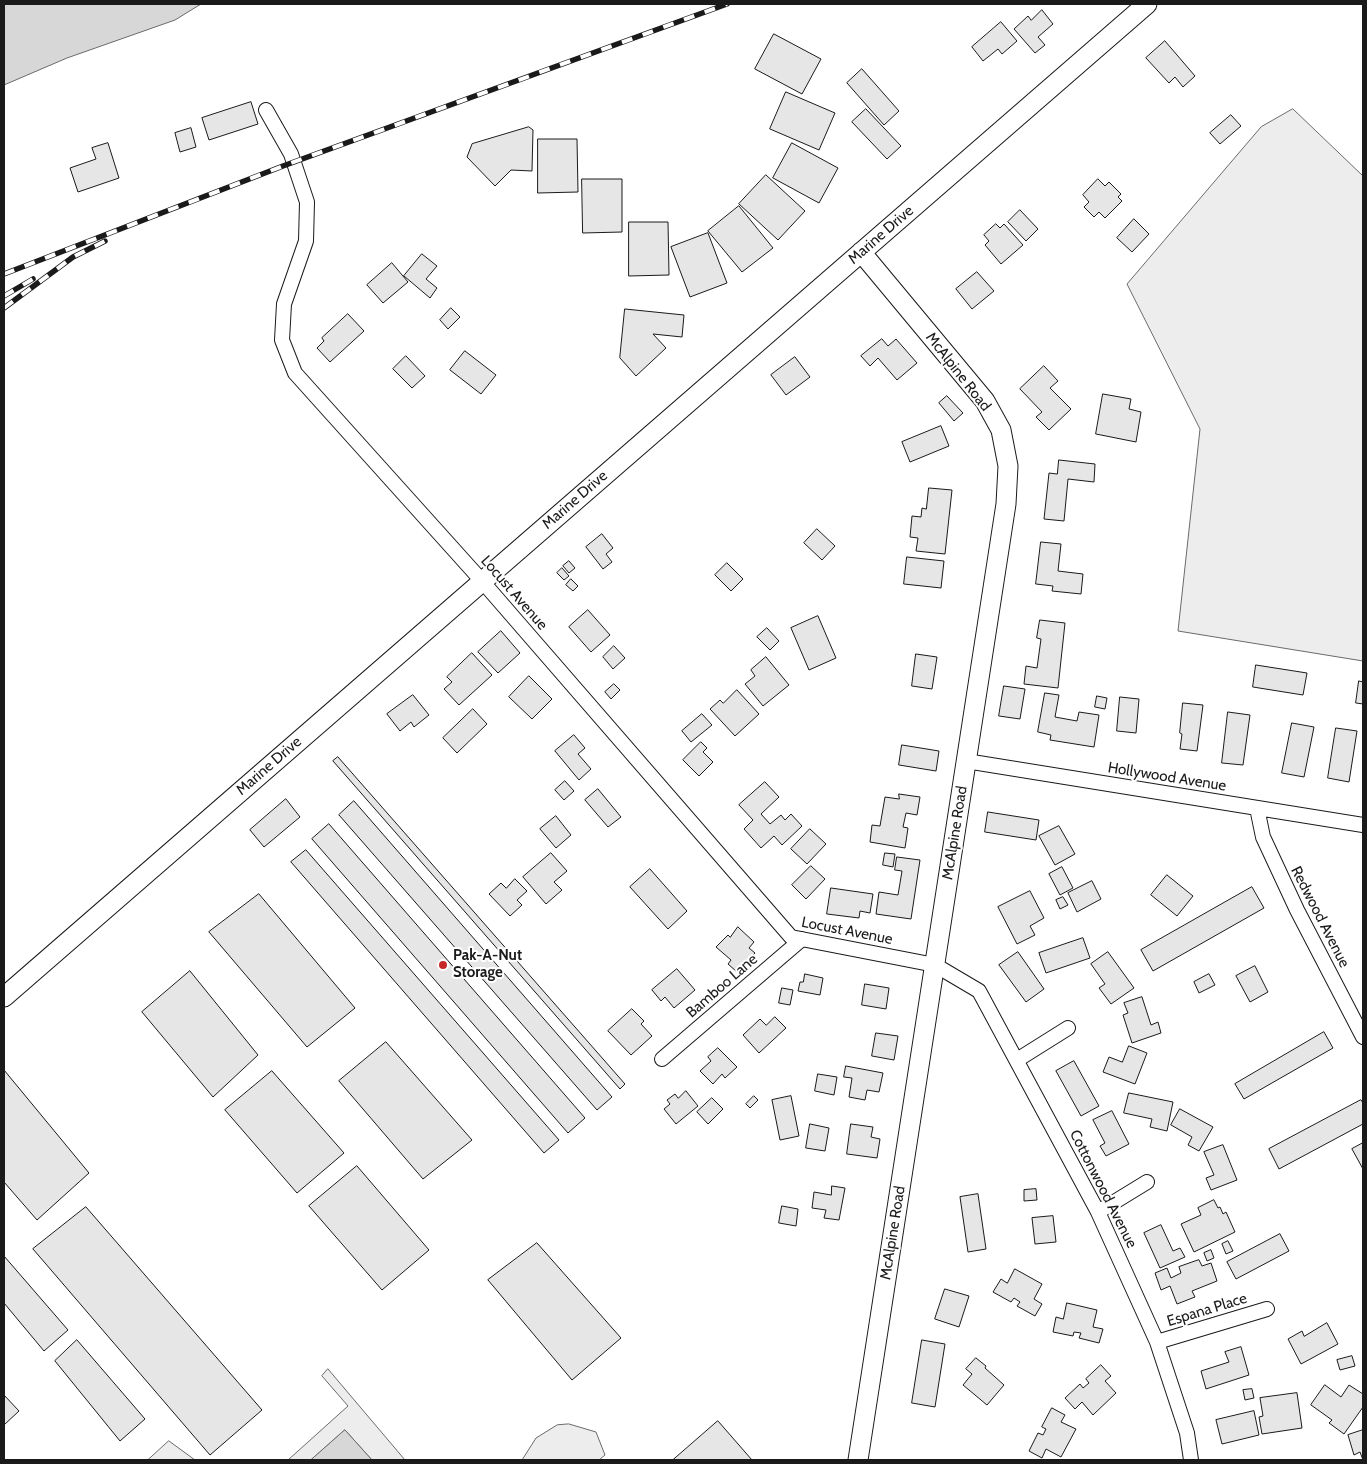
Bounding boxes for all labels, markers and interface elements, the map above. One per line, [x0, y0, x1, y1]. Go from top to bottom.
street label: Marine Drive [845, 202, 917, 268]
street label: McAlpine Road [922, 329, 994, 415]
street label: Marine Drive [539, 467, 611, 533]
street label: Locust Avenue [477, 552, 551, 634]
street label: Marine Drive [233, 733, 305, 799]
street label: Hollywood Avenue [1106, 759, 1228, 795]
street label: McAlpine Road [939, 785, 971, 881]
street label: Redwood Avenue [1287, 863, 1353, 971]
street label: Locust Avenue [800, 913, 894, 949]
place label: Pak-A-Nut Storage [453, 947, 522, 982]
street label: Bamboo Lane [683, 950, 761, 1022]
marker: Pak-A-Nut Storage [437, 959, 449, 971]
street label: Cottonwood Avenue [1065, 1127, 1141, 1251]
street label: McAlpine Road [877, 1185, 909, 1281]
street label: Espana Place [1165, 1289, 1249, 1331]

